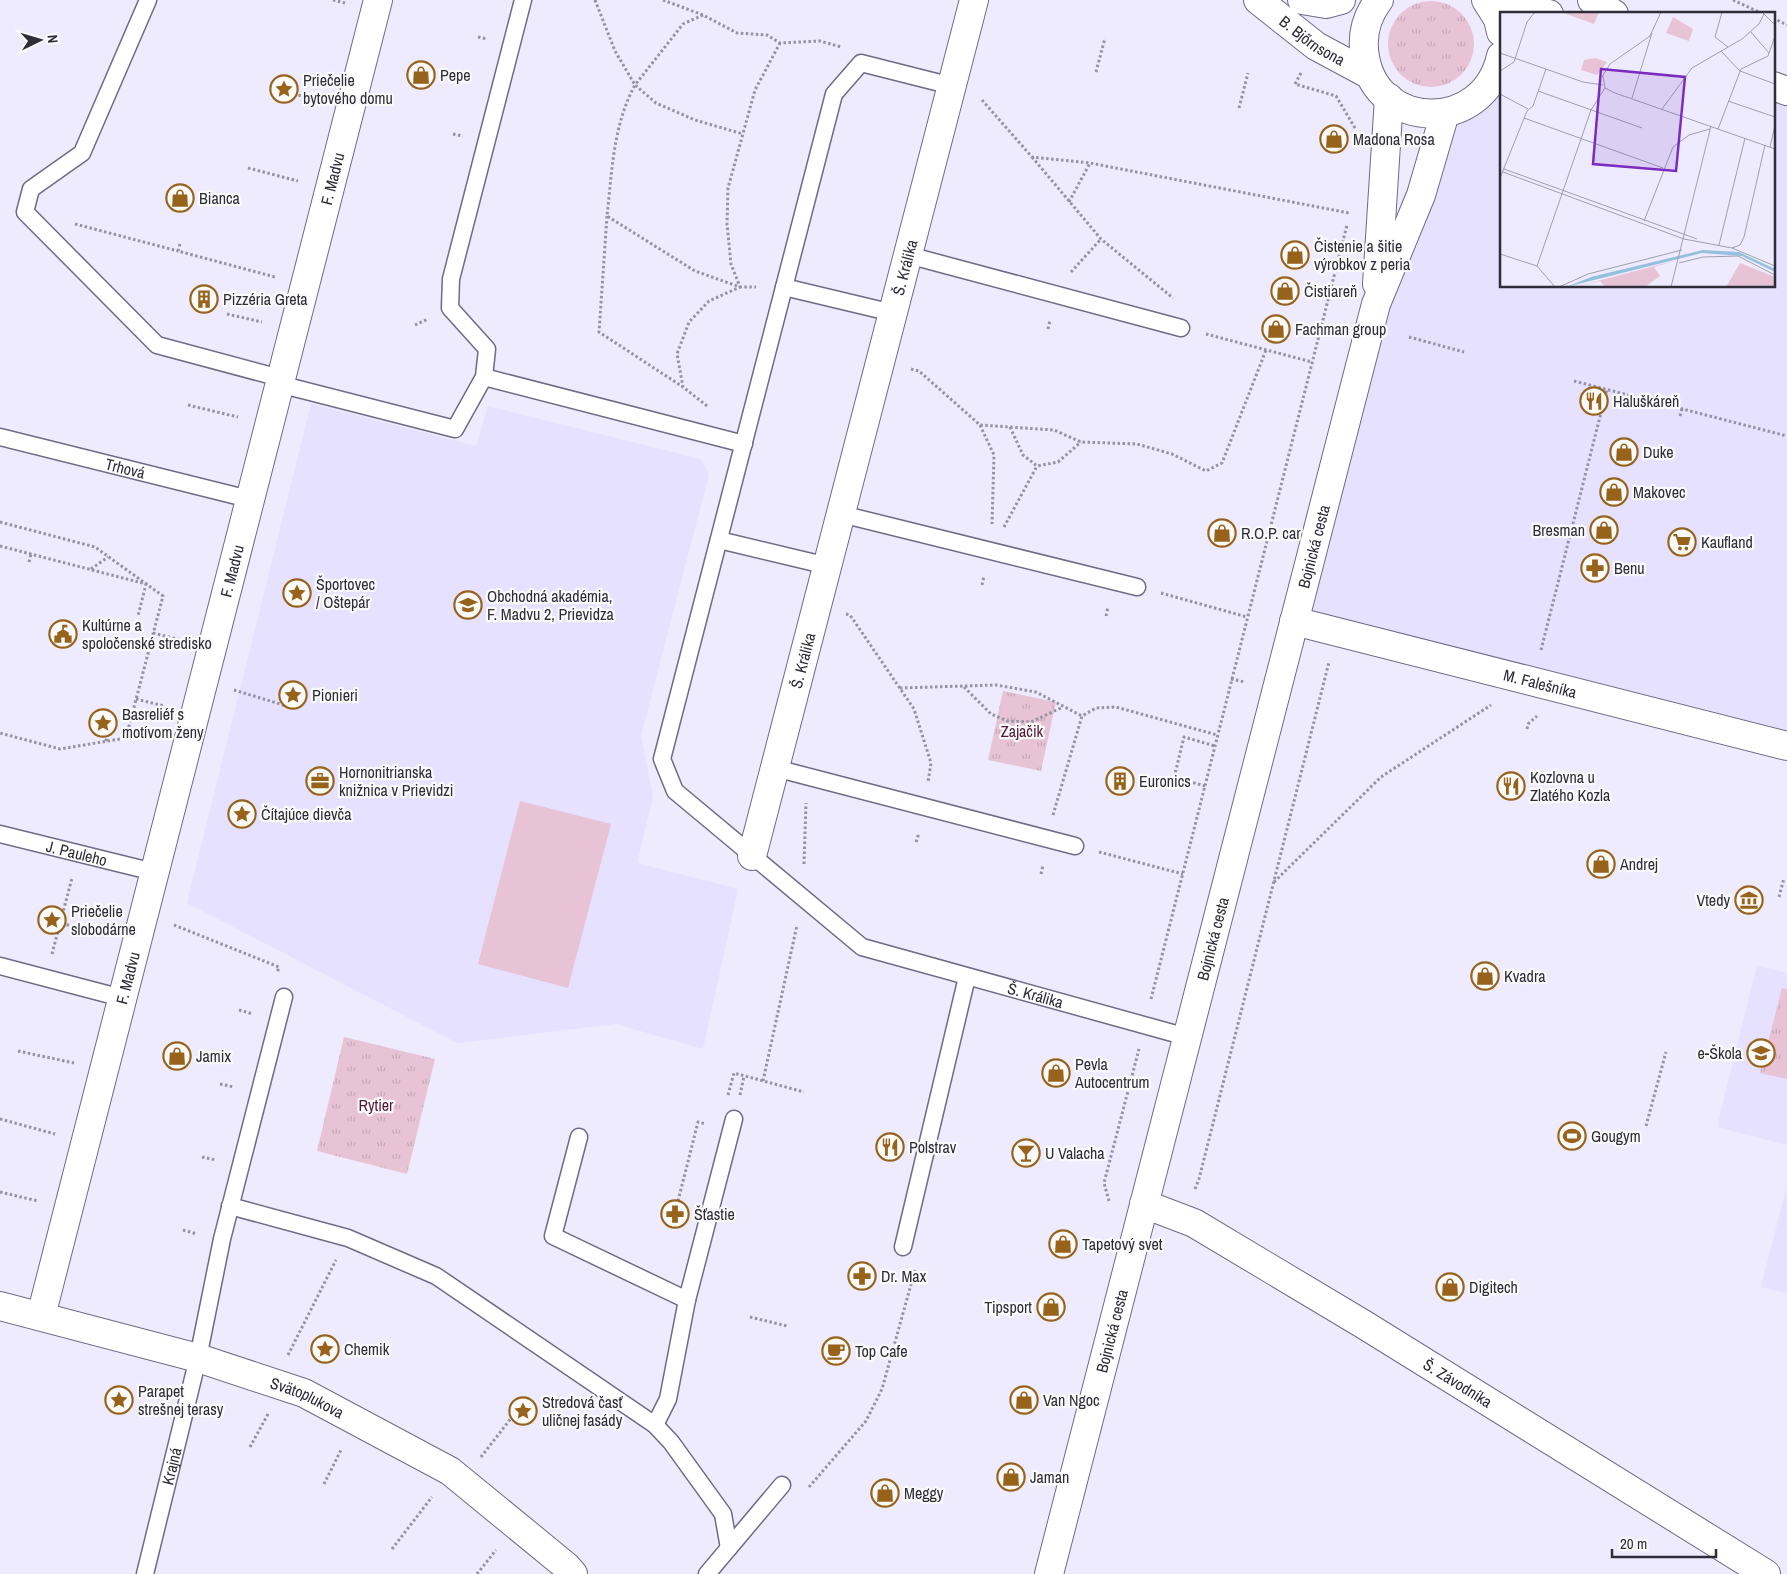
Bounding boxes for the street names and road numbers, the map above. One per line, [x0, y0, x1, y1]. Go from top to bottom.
street label: B. Bjőrnsona [1275, 10, 1350, 71]
street label: F. Madvu [315, 150, 350, 207]
street label: Š. Králika [887, 236, 923, 298]
street label: Trhová [103, 453, 148, 484]
street label: Bojnická cesta [1292, 502, 1335, 591]
street label: F. Madvu [215, 543, 249, 600]
street label: Š. Králika [785, 629, 821, 691]
street label: M. Falešníka [1501, 664, 1580, 703]
street label: J. Pauleho [44, 835, 109, 871]
street label: Bojnická cesta [1191, 894, 1234, 983]
street label: F. Madvu [110, 949, 145, 1006]
street label: Š. Králika [1005, 977, 1067, 1013]
street label: Bojnická cesta [1090, 1286, 1133, 1375]
street label: Š. Závodníka [1419, 1353, 1497, 1413]
street label: Svätoplukova [268, 1372, 349, 1424]
street label: Krajná [156, 1444, 187, 1487]

